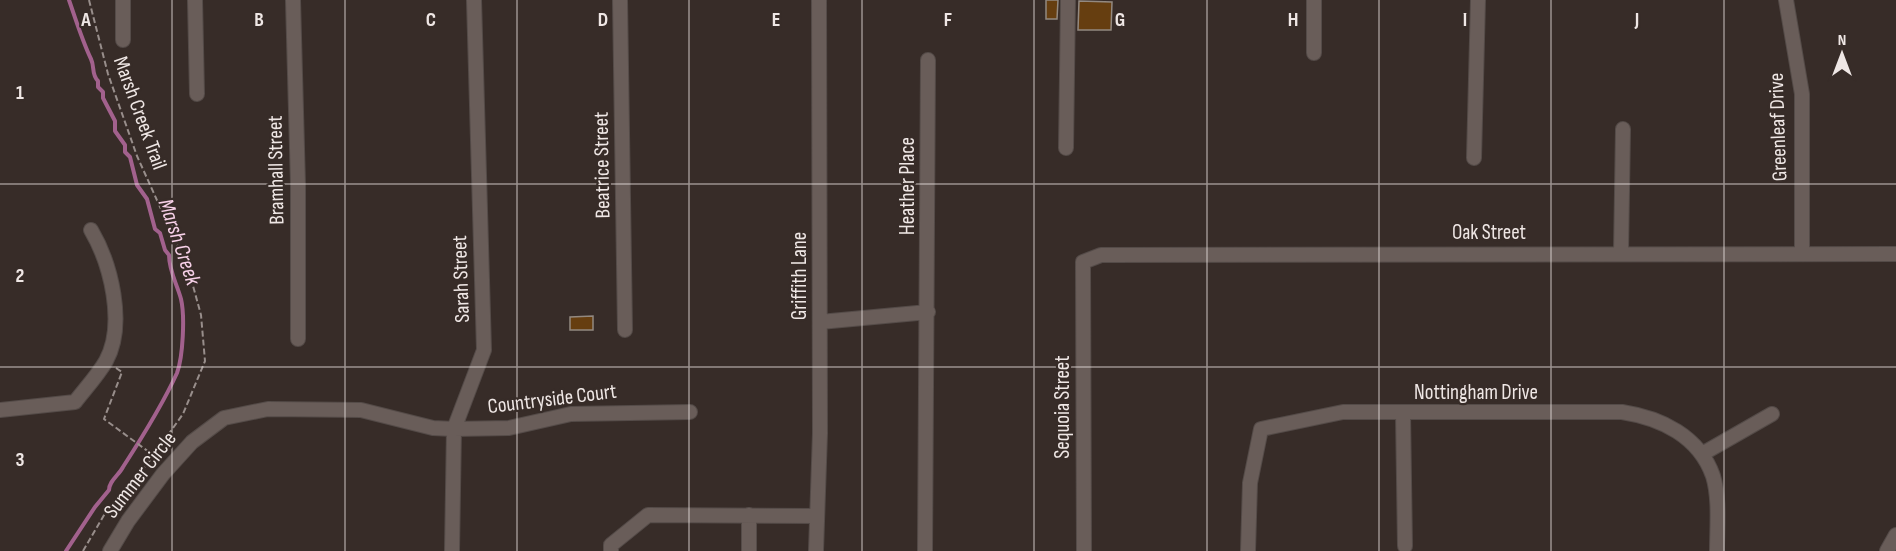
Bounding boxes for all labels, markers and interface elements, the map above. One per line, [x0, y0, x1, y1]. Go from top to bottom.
text: A [80, 8, 91, 32]
text: B [254, 8, 264, 32]
text: C [426, 8, 436, 32]
text: D [598, 8, 608, 32]
text: E [772, 8, 780, 32]
text: F [944, 8, 952, 32]
text: G [1115, 8, 1125, 32]
text: H [1288, 8, 1298, 32]
text: I [1463, 8, 1467, 32]
text: J [1634, 8, 1639, 32]
north arrow [1812, 24, 1872, 84]
text: N [1838, 31, 1846, 50]
street label: Marsh Creek Trail [108, 53, 172, 173]
street label: Greenleaf Drive [1764, 72, 1792, 182]
text: 1 [16, 81, 24, 105]
street label: Beatrice Street [589, 111, 615, 219]
street label: Bramhall Street [263, 115, 289, 225]
street label: Heather Place [895, 137, 920, 235]
water label: Marsh Creek [152, 195, 207, 290]
street label: Oak Street [1452, 220, 1526, 245]
street label: Griffith Lane [787, 232, 812, 320]
street label: Sarah Street [447, 235, 475, 323]
text: 2 [16, 264, 24, 288]
street label: Sequoia Street [1050, 355, 1075, 459]
street label: Countryside Court [486, 379, 618, 419]
street label: Nottingham Drive [1414, 380, 1538, 405]
street label: Summer Circle [98, 427, 182, 523]
text: 3 [16, 448, 25, 472]

